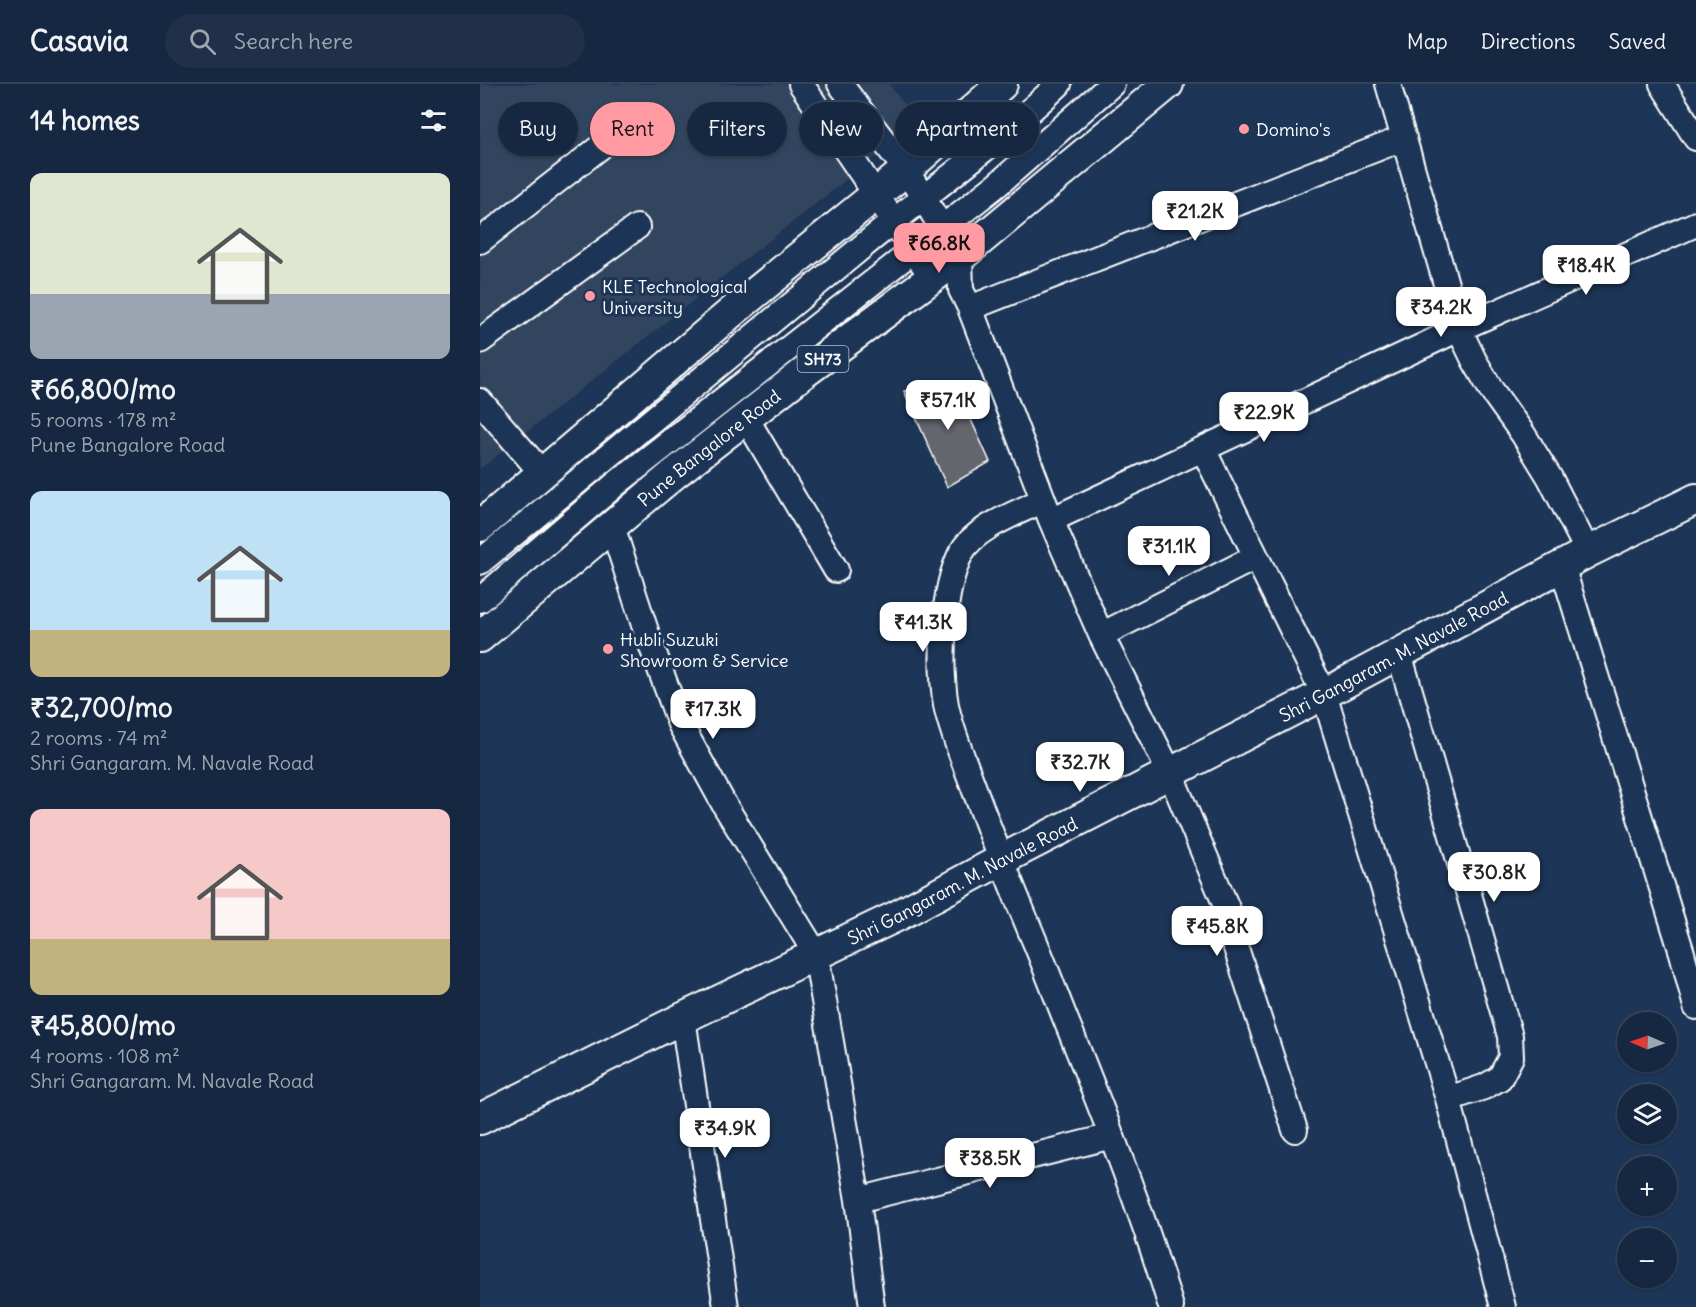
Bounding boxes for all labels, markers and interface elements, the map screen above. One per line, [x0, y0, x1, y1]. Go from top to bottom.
search box [165, 14, 585, 68]
text: Casavia [30, 23, 129, 59]
icon: search [186, 25, 219, 58]
text: Search here [234, 27, 353, 55]
text: Map [1407, 28, 1448, 55]
text: Directions [1481, 28, 1575, 55]
text: Saved [1608, 28, 1666, 55]
chip: Buy [498, 102, 578, 156]
chip: Rent [590, 102, 675, 156]
chip: Filters [687, 102, 787, 156]
chip: New [799, 102, 883, 156]
chip: Apartment [895, 102, 1039, 156]
text: 14 homes [30, 104, 140, 137]
icon: filters [417, 104, 450, 137]
place label: Domino's [1256, 118, 1331, 141]
marker: Domino's [1237, 122, 1251, 136]
pin: ₹21.2K [1146, 191, 1244, 242]
text: ₹21.2K [1166, 198, 1224, 223]
icon: home [186, 212, 294, 320]
pin: ₹66.8K [890, 223, 988, 274]
text: ₹66.8K [908, 230, 970, 255]
pin: ₹18.4K [1537, 245, 1635, 296]
text: ₹18.4K [1557, 252, 1615, 277]
place label: KLE Technological University [602, 275, 747, 319]
pin: ₹34.2K [1392, 287, 1490, 338]
marker: KLE Technological University [583, 289, 597, 303]
text: ₹34.2K [1410, 294, 1472, 319]
road number: SH73 [798, 346, 848, 372]
text: ₹66,800/mo [30, 373, 176, 406]
pin: ₹57.1K [899, 380, 997, 431]
street label: Pune Bangalore Road [633, 384, 785, 511]
text: ₹57.1K [920, 387, 976, 412]
pin: ₹22.9K [1215, 392, 1313, 443]
text: ₹22.9K [1233, 399, 1295, 424]
text: 5 rooms · 178 m² [30, 407, 176, 432]
text: Pune Bangalore Road [30, 432, 225, 457]
pin: ₹31.1K [1120, 526, 1218, 577]
icon: home [186, 530, 294, 638]
text: ₹31.1K [1142, 533, 1196, 558]
street label: Shri Gangaram. M. Navale Road [1275, 586, 1512, 727]
pin: ₹41.3K [874, 602, 972, 653]
text: ₹41.3K [894, 609, 952, 634]
place label: Hubli Suzuki Showroom & Service [620, 628, 789, 672]
marker: Hubli Suzuki Showroom & Service [601, 642, 615, 656]
pin: ₹17.3K [664, 689, 762, 740]
text: ₹32,700/mo [30, 691, 173, 724]
text: ₹17.3K [684, 696, 742, 721]
text: 2 rooms · 74 m² [30, 725, 167, 750]
pin: ₹32.7K [1031, 742, 1129, 793]
text: ₹32.7K [1050, 749, 1110, 774]
text: Shri Gangaram. M. Navale Road [30, 750, 314, 775]
street label: Shri Gangaram. M. Navale Road [844, 811, 1081, 950]
icon: home [186, 848, 294, 956]
pin: ₹30.8K [1445, 852, 1543, 903]
text: ₹30.8K [1462, 859, 1526, 884]
pin: ₹45.8K [1168, 906, 1266, 957]
text: ₹45.8K [1186, 913, 1248, 938]
text: ₹45,800/mo [30, 1009, 176, 1042]
north arrow [1617, 1012, 1677, 1072]
map controls [1617, 1012, 1677, 1288]
text: 4 rooms · 108 m² [30, 1043, 180, 1068]
text: Shri Gangaram. M. Navale Road [30, 1068, 314, 1093]
button: layers [1617, 1084, 1677, 1144]
pin: ₹34.9K [676, 1108, 774, 1159]
text: ₹34.9K [694, 1115, 756, 1140]
pin: ₹38.5K [941, 1138, 1039, 1189]
text: ₹38.5K [959, 1145, 1021, 1170]
button: + [1617, 1156, 1677, 1216]
button: − [1617, 1228, 1677, 1288]

